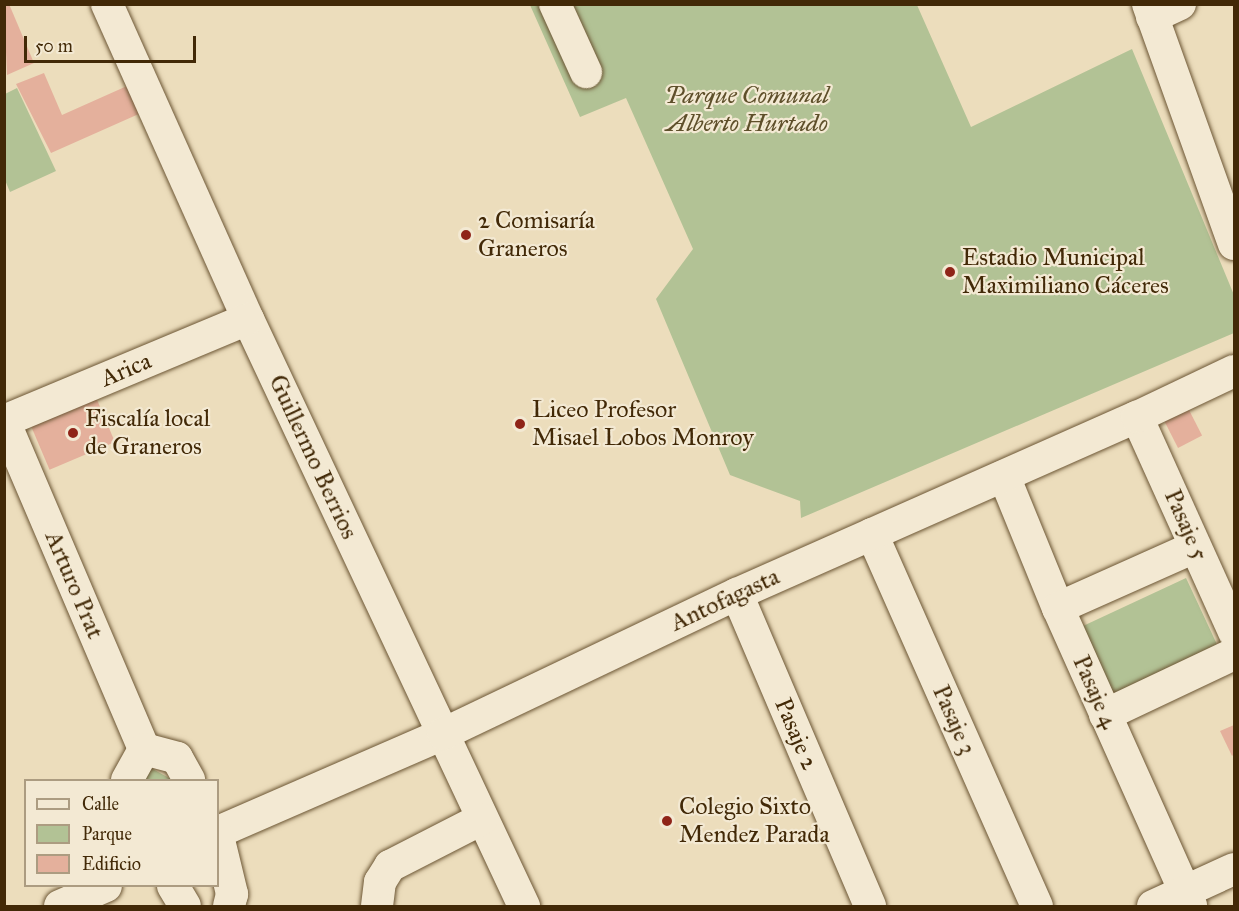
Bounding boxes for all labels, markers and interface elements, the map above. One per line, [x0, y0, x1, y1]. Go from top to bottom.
scale bar [27, 24, 200, 62]
text: 50 m [35, 35, 73, 57]
park label: Parque Comunal Alberto Hurtado [665, 82, 829, 138]
place label: 2 Comisaría Graneros [478, 207, 595, 263]
marker: 2 Comisaría Graneros [459, 228, 473, 242]
place label: Estadio Municipal Maximiliano Cáceres [962, 244, 1169, 300]
marker: Estadio Municipal Maximiliano Cáceres [943, 265, 957, 279]
street label: Arica [96, 347, 156, 393]
street label: Guillermo Berrios [262, 370, 364, 544]
place label: Liceo Profesor Misael Lobos Monroy [532, 396, 754, 452]
place label: Fiscalía local de Graneros [85, 405, 210, 461]
marker: Liceo Profesor Misael Lobos Monroy [513, 417, 527, 431]
marker: Fiscalía local de Graneros [66, 426, 80, 440]
street label: Pasaje 5 [1158, 485, 1214, 565]
street label: Arturo Prat [38, 527, 110, 643]
street label: Antofagasta [666, 562, 784, 638]
street label: Pasaje 4 [1066, 651, 1124, 733]
street label: Pasaje 3 [926, 681, 982, 759]
street label: Pasaje 2 [768, 694, 824, 774]
legend [24, 779, 219, 887]
text: Calle [82, 793, 119, 815]
place label: Colegio Sixto Mendez Parada [679, 793, 830, 849]
marker: Colegio Sixto Mendez Parada [660, 814, 674, 828]
text: Parque [82, 823, 132, 845]
text: Edificio [82, 853, 141, 875]

